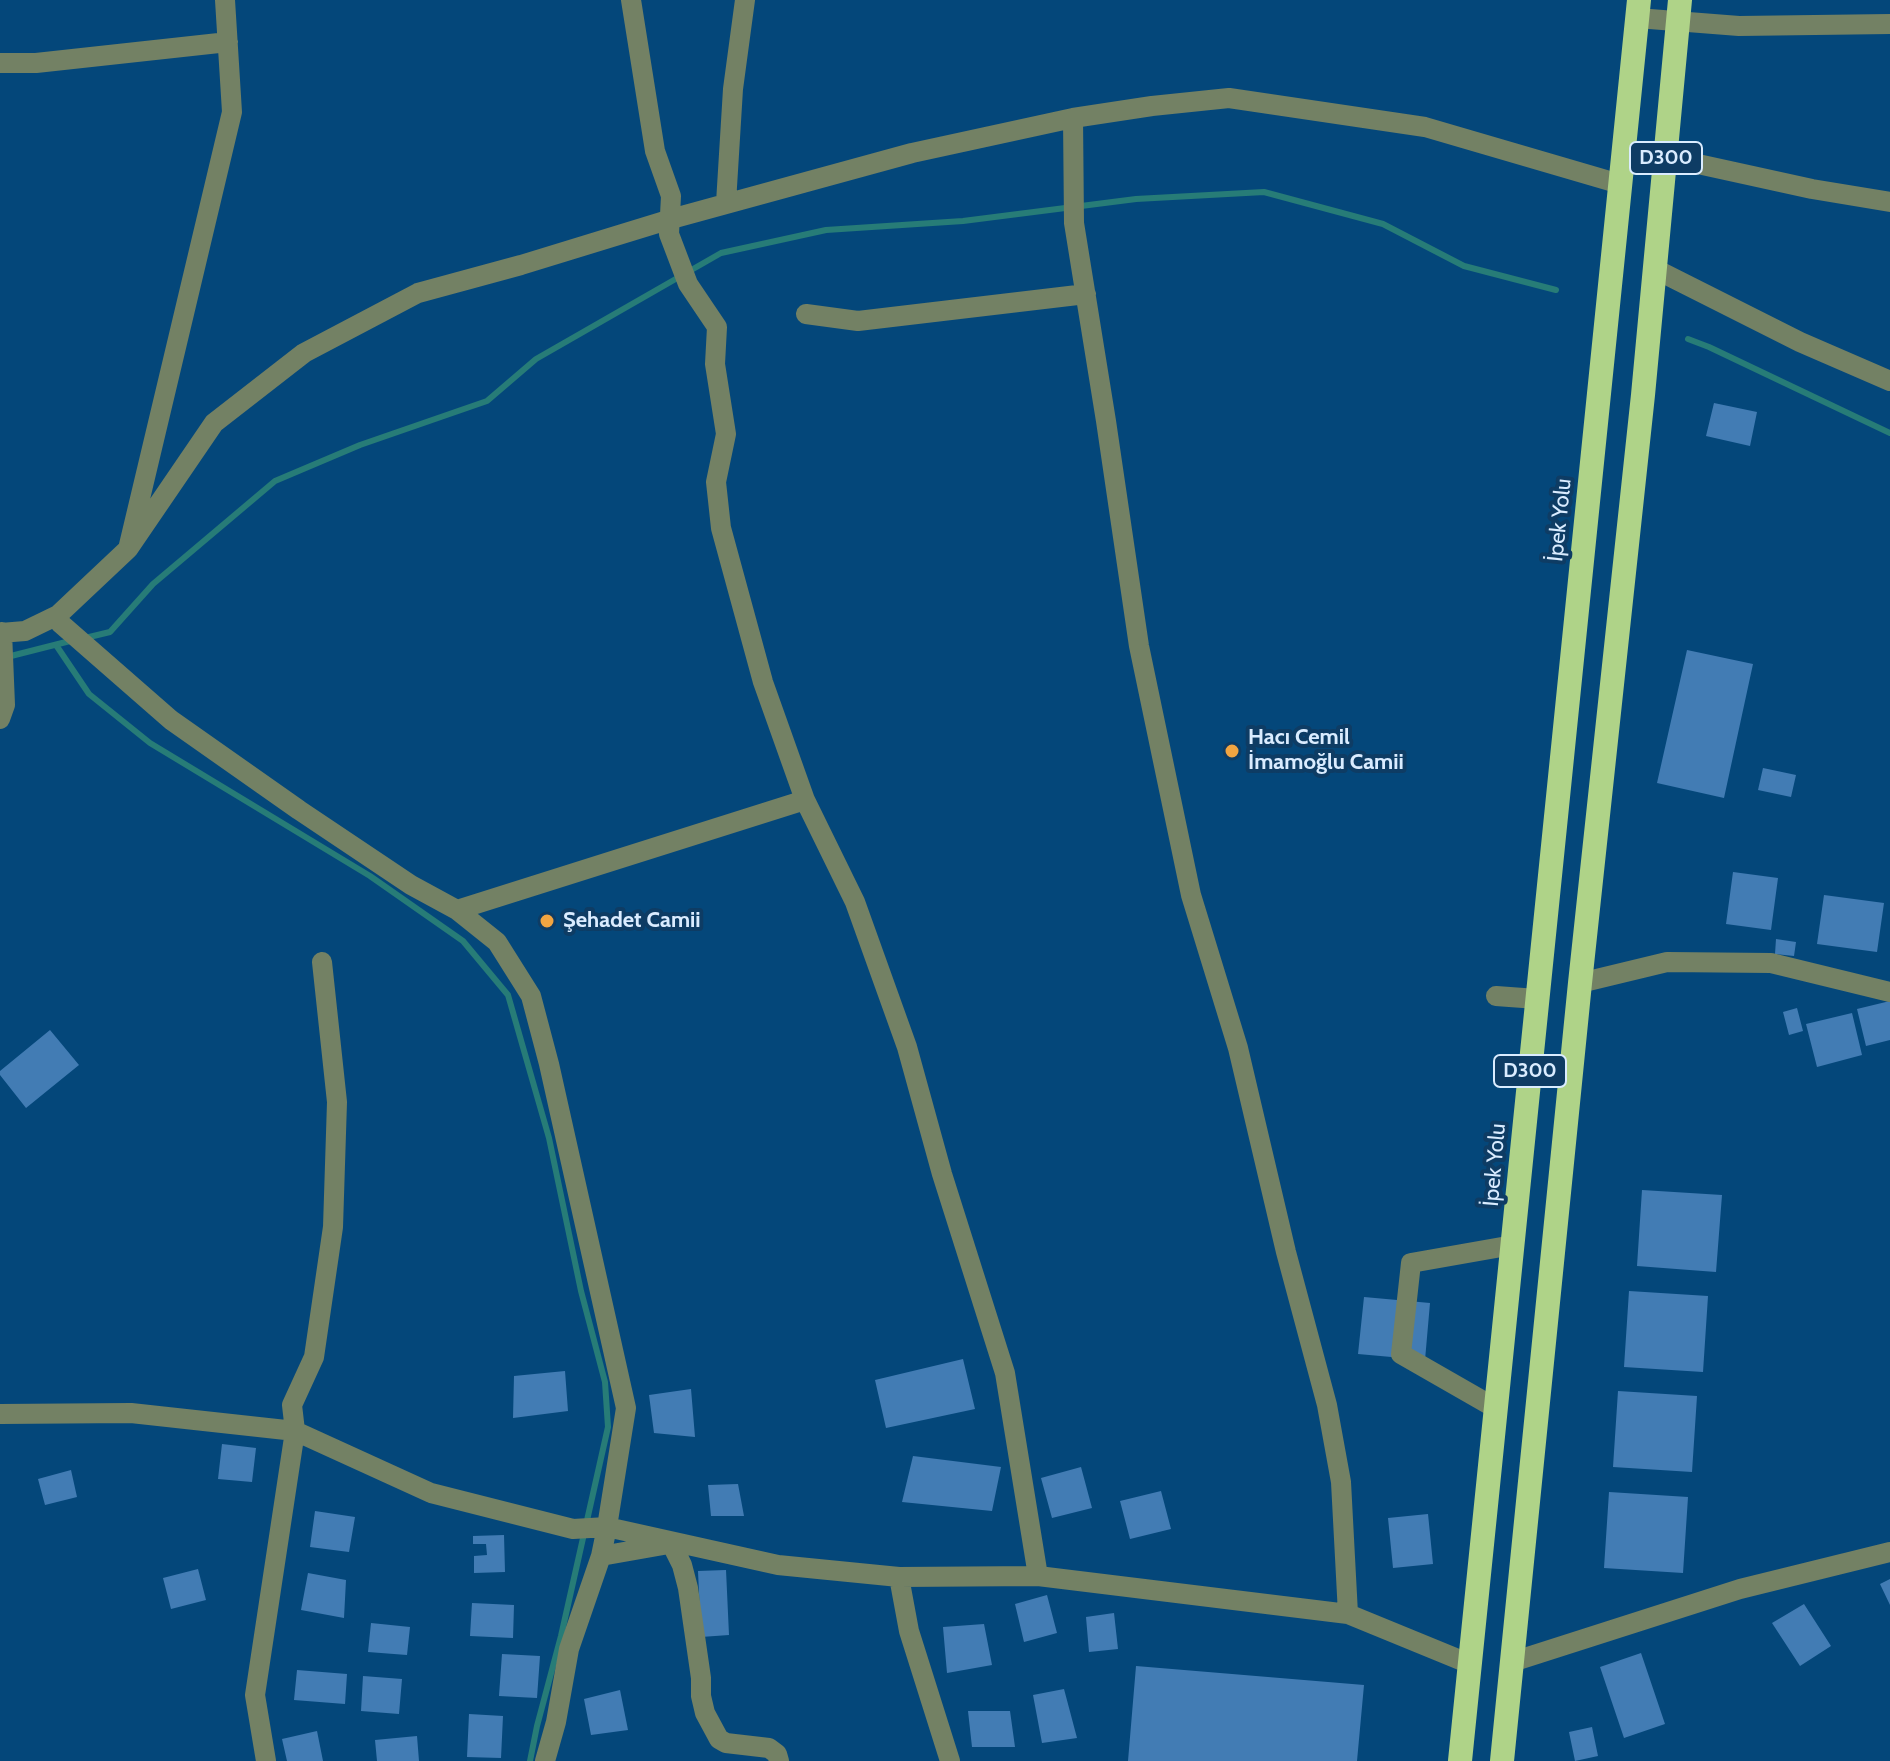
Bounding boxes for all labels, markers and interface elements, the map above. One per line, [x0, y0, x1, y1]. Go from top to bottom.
road number: D300 [1630, 142, 1702, 174]
street label: İpek Yolu [1543, 477, 1577, 563]
place label: Hacı Cemil İmamoğlu Camii [1248, 725, 1404, 776]
marker: Hacı Cemil İmamoğlu Camii [1223, 742, 1241, 760]
place label: Şehadet Camii [563, 908, 701, 934]
marker: Şehadet Camii [538, 912, 556, 930]
road number: D300 [1494, 1055, 1566, 1087]
street label: İpek Yolu [1478, 1122, 1512, 1208]

